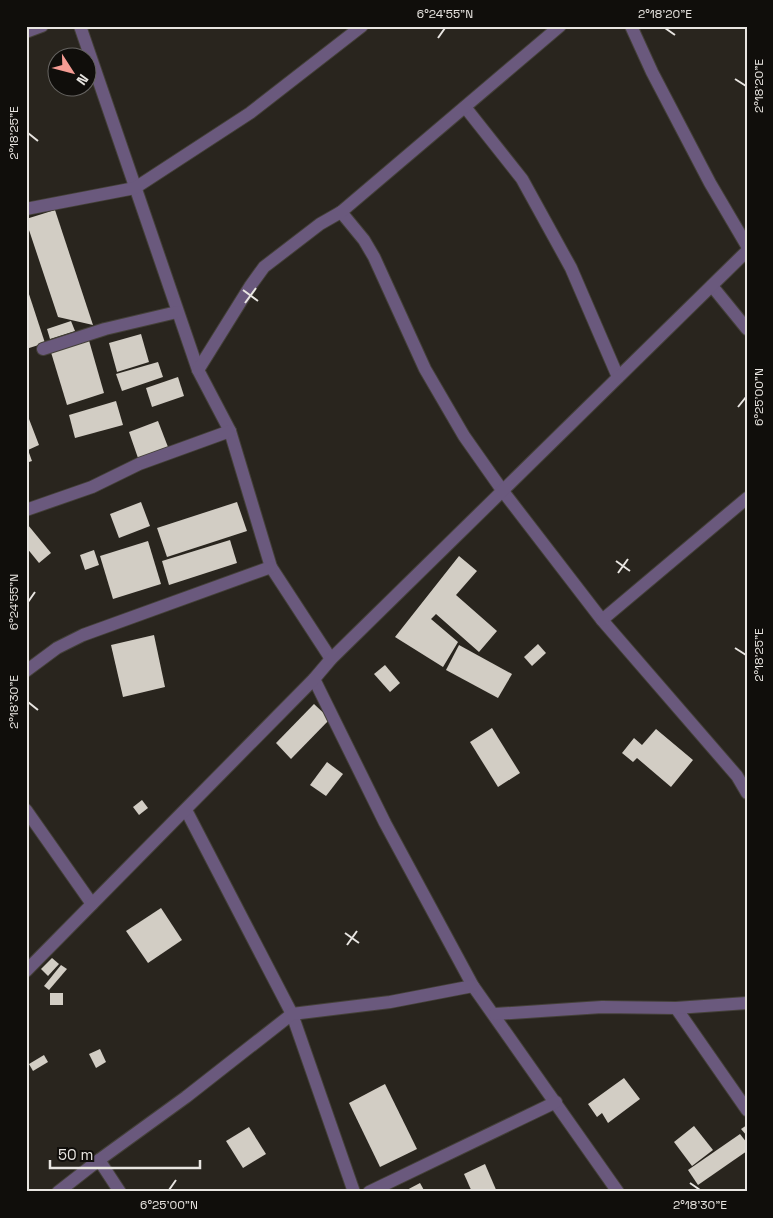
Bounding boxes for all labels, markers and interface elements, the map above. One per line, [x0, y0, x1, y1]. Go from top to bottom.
text: 6°24'55"N [417, 6, 473, 22]
text: 2°18'20"E [638, 6, 692, 22]
north arrow [48, 48, 98, 98]
text: 2°18'20"E [751, 59, 767, 113]
text: N [72, 71, 93, 89]
text: 2°18'25"E [6, 106, 22, 160]
text: 6°25'00"N [751, 368, 767, 426]
text: 6°24'55"N [6, 574, 22, 630]
text: 2°18'25"E [751, 628, 767, 682]
text: 2°18'30"E [6, 675, 22, 729]
scale bar [50, 1138, 200, 1170]
text: 50 m [58, 1145, 93, 1164]
text: 6°25'00"N [140, 1197, 198, 1213]
text: 2°18'30"E [673, 1197, 727, 1213]

